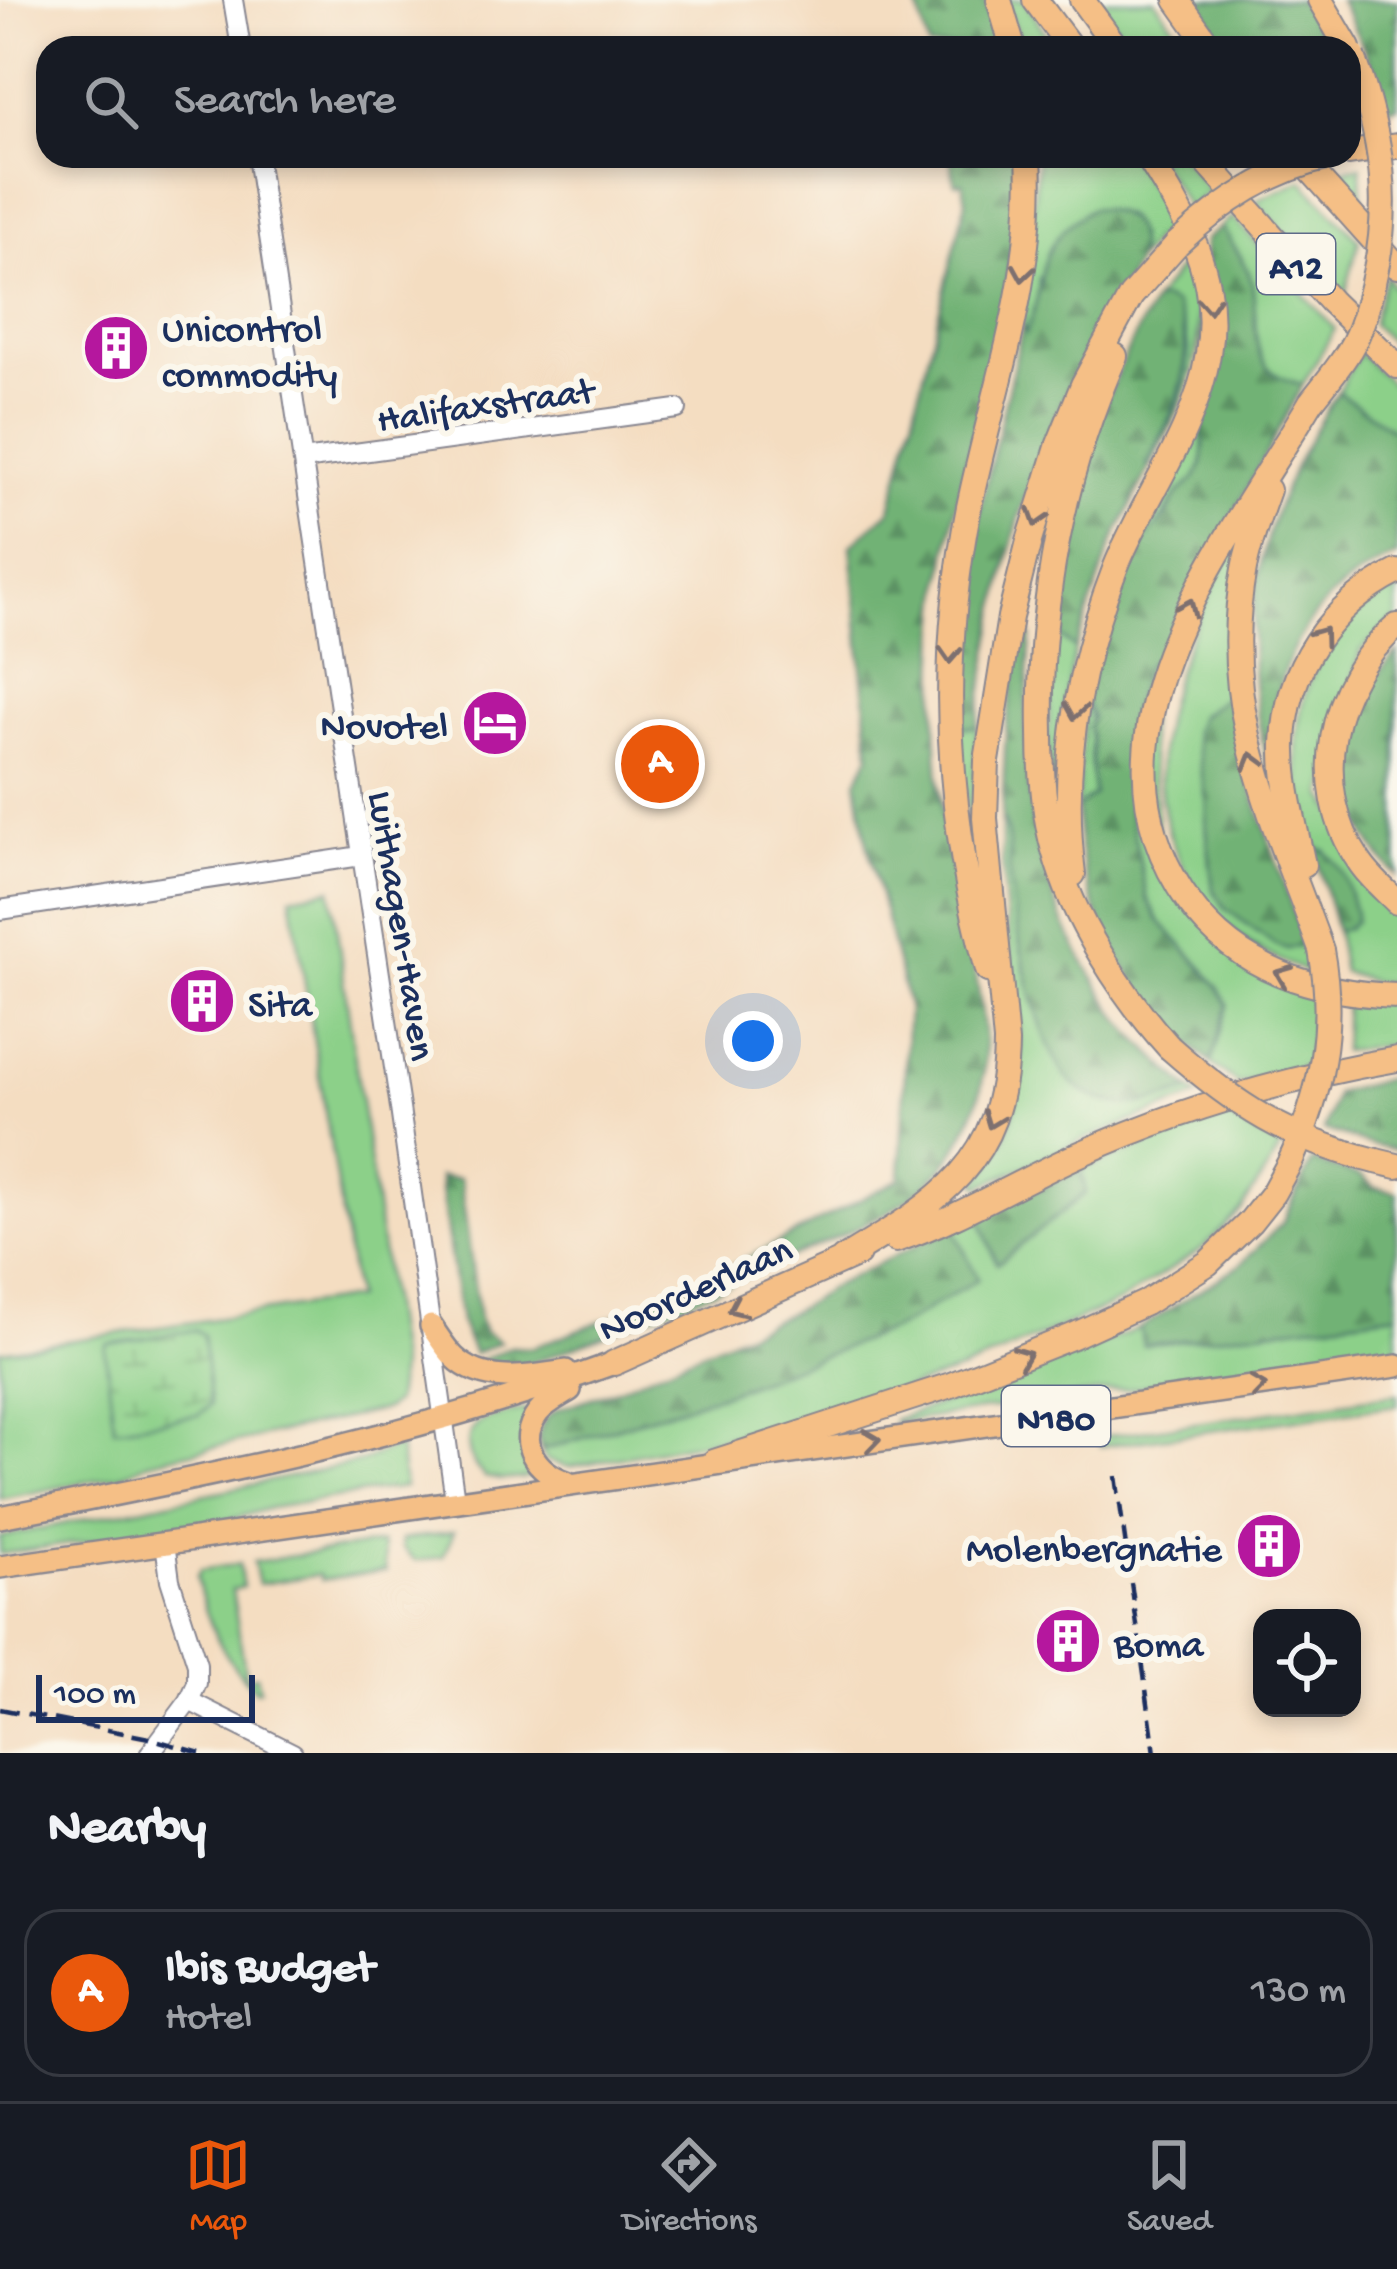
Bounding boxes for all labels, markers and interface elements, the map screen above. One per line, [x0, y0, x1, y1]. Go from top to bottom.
search box [36, 36, 1361, 168]
icon: search [78, 69, 144, 135]
text: Search here [174, 76, 396, 129]
road number: A12 [1257, 234, 1335, 294]
one-way arrow [1011, 263, 1037, 282]
one-way arrow [1195, 296, 1221, 315]
place label: Unicontrol commodity [162, 310, 338, 401]
building icon: Unicontrol commodity [81, 313, 151, 383]
street label: Halifaxstraat [375, 371, 600, 447]
one-way arrow [1026, 507, 1051, 528]
one-way arrow [1174, 598, 1198, 619]
one-way arrow [1307, 627, 1329, 648]
one-way arrow [937, 646, 963, 665]
hotel icon: Novotel [460, 688, 530, 758]
one-way arrow [1064, 701, 1089, 721]
place label: Novotel [320, 707, 448, 753]
pin: A [621, 719, 699, 809]
one-way arrow [1242, 751, 1267, 772]
street label: Luithagen-Haven [354, 788, 442, 1065]
one-way arrow [1273, 965, 1294, 989]
building icon: Sita [167, 966, 237, 1036]
place label: Sita [248, 985, 313, 1031]
your location [723, 1011, 783, 1071]
one-way arrow [982, 1108, 1007, 1129]
street label: Noorderlaan [593, 1229, 801, 1355]
one-way arrow [727, 1293, 748, 1317]
one-way arrow [1012, 1346, 1033, 1370]
one-way arrow [1248, 1374, 1268, 1400]
road number: N180 [1002, 1386, 1110, 1446]
one-way arrow [862, 1428, 882, 1454]
building icon: Molenbergnatie [1234, 1511, 1304, 1581]
place label: Molenbergnatie [966, 1530, 1223, 1576]
building icon: Boma [1033, 1606, 1103, 1676]
map controls [1253, 1609, 1361, 1717]
button: locate [1253, 1609, 1361, 1717]
place label: Boma [1113, 1625, 1205, 1671]
scale bar [36, 1669, 255, 1722]
text: 100 m [54, 1677, 136, 1715]
text: Nearby [48, 1801, 206, 1861]
text: Ibis Budget [165, 1944, 374, 1997]
text: A [78, 1970, 102, 2016]
text: 130 m [1251, 1970, 1346, 2016]
text: Hotel [165, 1997, 252, 2043]
tab: Map [185, 2132, 251, 2242]
tab: Directions [622, 2132, 756, 2242]
tab: Saved [1127, 2132, 1212, 2242]

